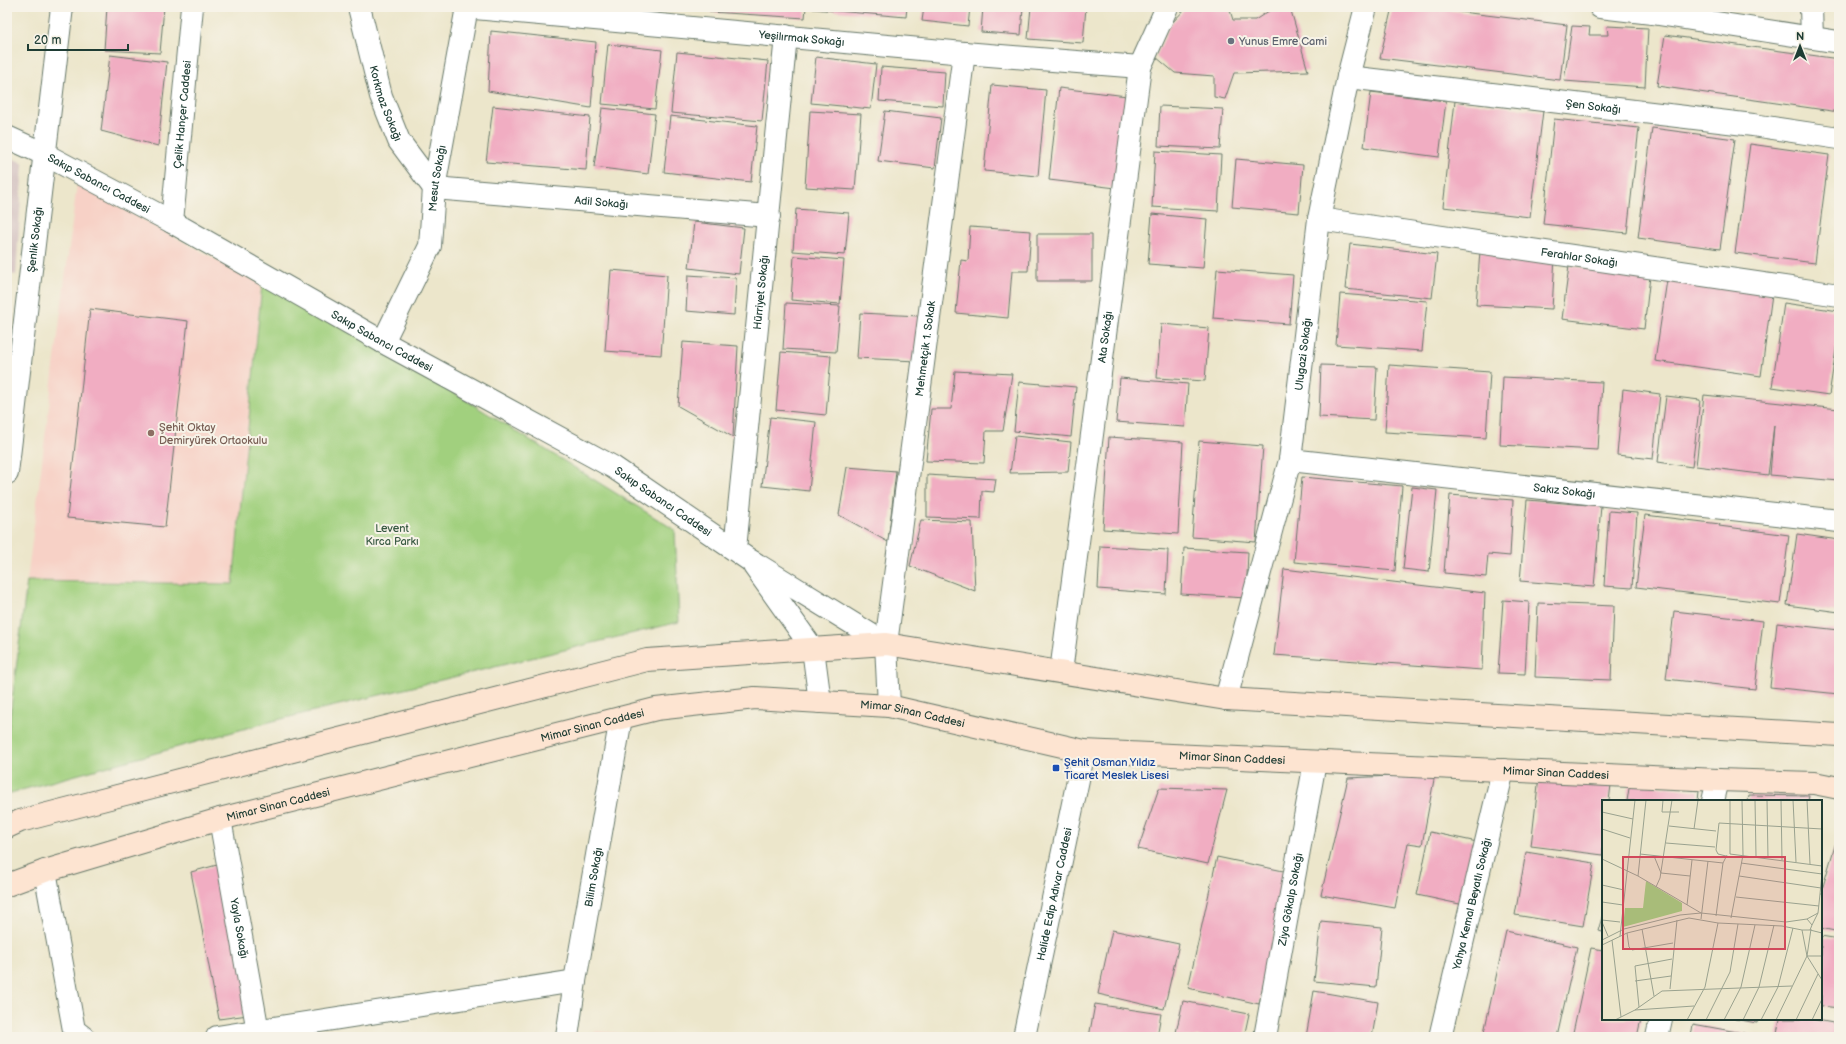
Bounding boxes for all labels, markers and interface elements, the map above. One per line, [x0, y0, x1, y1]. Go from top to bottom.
scale bar [28, 26, 128, 52]
north arrow [1780, 26, 1820, 66]
street label: Yeşilırmak Sokağı [757, 28, 845, 48]
text: N [1796, 30, 1804, 43]
text: 20 m [34, 33, 61, 48]
place label: Yunus Emre Cami [1238, 35, 1327, 48]
marker: Yunus Emre Cami [1226, 36, 1236, 46]
street label: Çelik Hançer Caddesi [170, 60, 194, 169]
street label: Korkmaz Sokağı [367, 64, 405, 143]
street label: Şen Sokağı [1565, 96, 1622, 116]
street label: Mesut Sokağı [426, 144, 448, 212]
street label: Sakıp Sabancı Caddesi [45, 151, 153, 216]
street label: Adil Sokağı [574, 193, 629, 211]
street label: Şenlik Sokağı [24, 206, 45, 273]
street label: Ferahlar Sokağı [1540, 245, 1619, 269]
street label: Hürriyet Sokağı [750, 254, 771, 330]
street label: Mehmetçik 1. Sokak [912, 299, 938, 397]
street label: Sakıp Sabancı Caddesi [329, 307, 435, 374]
street label: Ata Sokağı [1095, 310, 1115, 364]
street label: Ulugazi Sokağı [1292, 317, 1314, 391]
place label: Şehit Oktay Demiryürek Ortaokulu [159, 421, 267, 447]
marker: Şehit Oktay Demiryürek Ortaokulu [146, 428, 156, 438]
street label: Sakıp Sabancı Caddesi [612, 464, 714, 539]
street label: Sakız Sokağı [1533, 481, 1596, 500]
park label: Levent Kırca Parkı [365, 522, 419, 548]
street label: Mimar Sinan Caddesi [860, 698, 966, 730]
street label: Mimar Sinan Caddesi [539, 706, 645, 744]
street label: Mimar Sinan Caddesi [1179, 749, 1286, 767]
place label: Şehit Osman Yıldız Ticaret Meslek Lisesi [1064, 756, 1169, 782]
marker: Şehit Osman Yıldız Ticaret Meslek Lisesi [1051, 763, 1061, 773]
street label: Mimar Sinan Caddesi [1502, 764, 1609, 782]
street label: Mimar Sinan Caddesi [225, 785, 331, 824]
inset map [1602, 800, 1822, 1020]
street label: Halide Edip Adıvar Caddesi [1034, 826, 1074, 962]
street label: Yahya Kemal Beyatlı Sokağı [1449, 836, 1493, 972]
street label: Bilim Sokağı [582, 846, 605, 908]
street label: Ziya Gökalp Sokağı [1275, 852, 1305, 948]
street label: Yayla Sokağı [228, 896, 251, 960]

